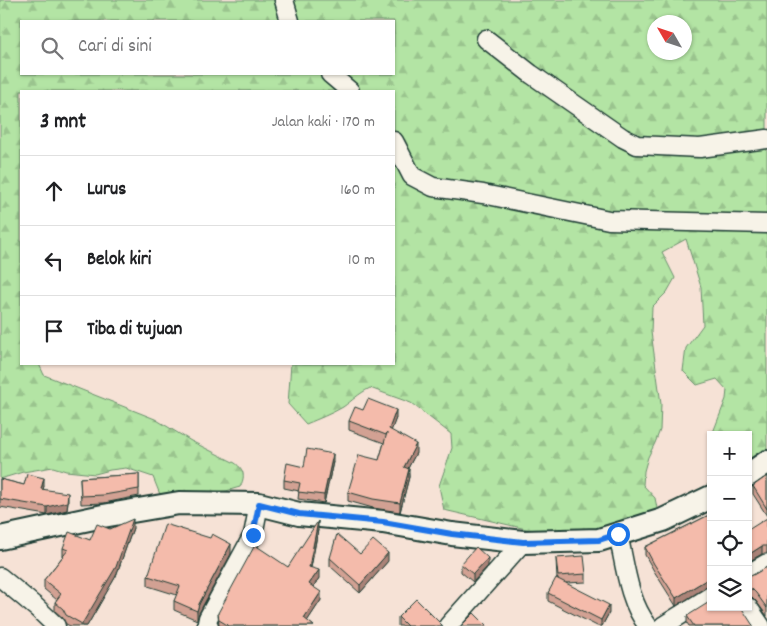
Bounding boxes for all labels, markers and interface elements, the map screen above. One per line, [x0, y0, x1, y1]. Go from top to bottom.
north arrow [647, 15, 692, 60]
search box [20, 20, 395, 75]
icon: search [38, 34, 66, 62]
text: Cari di sini [78, 34, 152, 61]
text: 3 mnt [40, 108, 86, 138]
text: Jalan kaki · 170 m [272, 111, 375, 134]
icon: ahead [40, 177, 68, 205]
text: Lurus [87, 177, 126, 204]
text: 160 m [340, 179, 375, 202]
icon: left [40, 247, 68, 275]
text: Belok kiri [87, 247, 151, 274]
text: 10 m [348, 249, 375, 272]
icon: arrive [40, 317, 68, 345]
text: Tiba di tujuan [87, 317, 182, 344]
map controls [707, 431, 752, 611]
button: + [707, 431, 752, 476]
button: − [707, 476, 752, 521]
button: locate [707, 521, 752, 566]
route start [607, 523, 630, 546]
route end [242, 524, 265, 547]
button: layers [707, 566, 752, 611]

